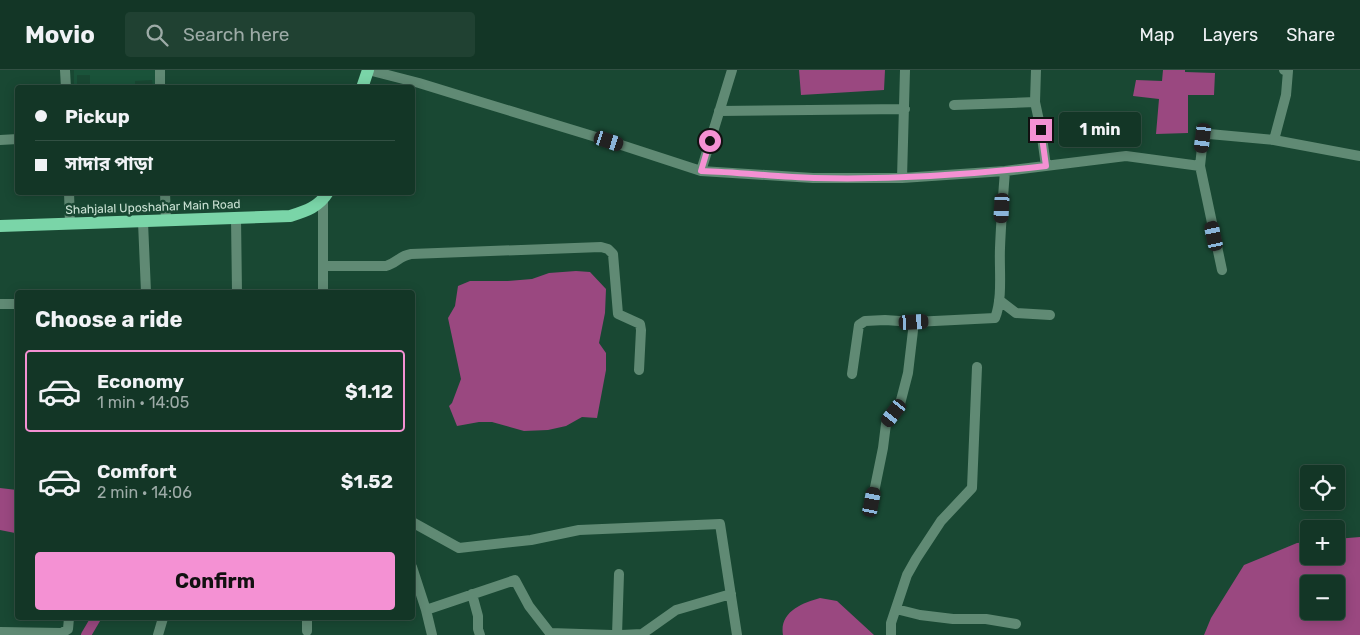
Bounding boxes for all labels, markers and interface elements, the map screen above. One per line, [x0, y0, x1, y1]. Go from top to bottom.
search box [125, 12, 475, 57]
text: Movio [25, 21, 95, 49]
icon: search [143, 21, 171, 49]
text: Search here [183, 23, 289, 46]
text: Map [1140, 24, 1175, 46]
text: Layers [1203, 24, 1258, 46]
text: Share [1286, 24, 1335, 46]
text: Pickup [65, 105, 130, 128]
callout: 1 min [1058, 112, 1141, 148]
route end [1030, 119, 1052, 141]
text: 1 min [1080, 120, 1120, 139]
car [1193, 122, 1212, 154]
car [592, 129, 625, 153]
route start [699, 130, 721, 152]
text: সাদার পাড়া [65, 152, 153, 175]
car [993, 193, 1010, 223]
street label: Shahjalal Uposhahar Main Road [65, 197, 241, 217]
car [1203, 220, 1224, 252]
text: Choose a ride [35, 306, 182, 333]
car [898, 314, 929, 330]
icon: car [37, 369, 82, 414]
text: Economy [97, 370, 184, 393]
text: $1.12 [345, 380, 393, 403]
text: 1 min · 14:05 [97, 393, 189, 412]
car [878, 397, 909, 429]
icon: car [37, 459, 82, 504]
text: Comfort [97, 460, 177, 483]
map controls [1300, 465, 1345, 620]
button: locate [1300, 465, 1345, 510]
text: $1.52 [341, 470, 393, 493]
text: 2 min · 14:06 [97, 483, 192, 502]
car [861, 486, 882, 518]
button: + [1300, 520, 1345, 565]
button: Confirm [35, 552, 395, 610]
button: − [1300, 575, 1345, 620]

